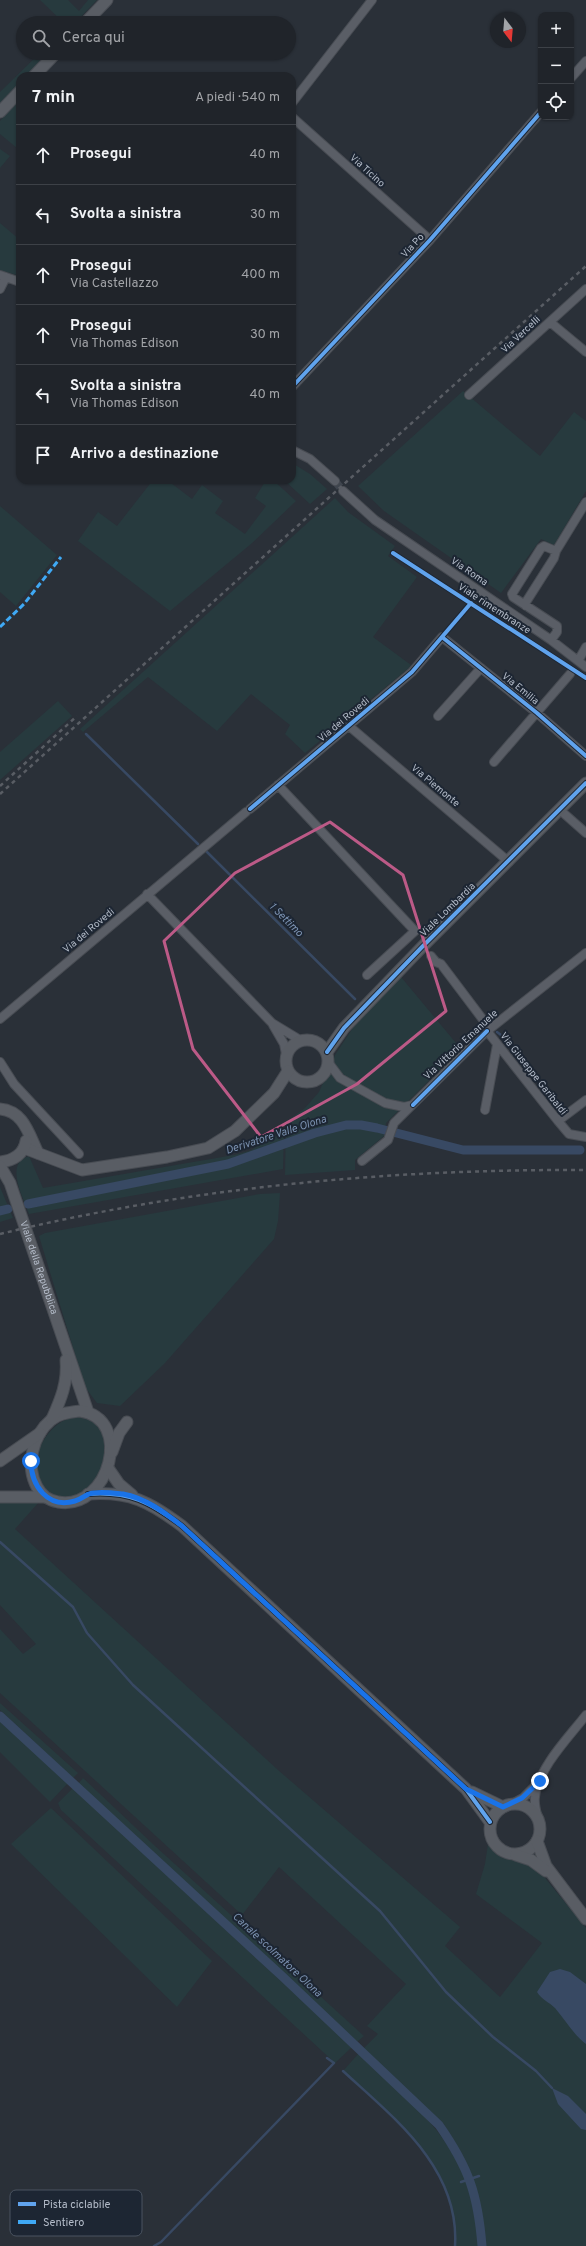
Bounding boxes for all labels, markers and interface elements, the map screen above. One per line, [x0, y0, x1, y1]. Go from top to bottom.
north arrow [490, 12, 526, 48]
map controls [538, 12, 574, 120]
button: + [538, 12, 574, 48]
search box [16, 16, 296, 60]
icon: search [30, 27, 52, 49]
text: Cerca qui [62, 29, 125, 48]
button: − [538, 48, 574, 84]
button: locate [538, 84, 574, 120]
text: 7 min [32, 87, 75, 109]
text: A piedi · 540 m [195, 90, 280, 106]
icon: ahead [32, 144, 54, 166]
text: Prosegui [70, 145, 131, 164]
text: 40 m [250, 147, 280, 163]
street label: Via Ticino [346, 152, 388, 191]
icon: left [32, 204, 54, 226]
text: Svolta a sinistra [70, 205, 181, 224]
text: 30 m [250, 207, 280, 223]
street label: Via Po [399, 231, 428, 261]
text: Prosegui [70, 257, 131, 276]
icon: ahead [32, 264, 54, 286]
text: 400 m [241, 267, 280, 283]
text: Via Castellazzo [70, 276, 159, 292]
street label: Via Vercelli [499, 313, 543, 357]
text: Prosegui [70, 317, 131, 336]
icon: ahead [32, 324, 54, 346]
text: 30 m [250, 327, 280, 343]
text: Via Thomas Edison [70, 336, 179, 352]
text: Svolta a sinistra [70, 377, 181, 396]
icon: left [32, 384, 54, 406]
text: 40 m [250, 387, 280, 403]
text: Via Thomas Edison [70, 396, 179, 412]
icon: arrive [32, 444, 54, 466]
text: Arrivo a destinazione [70, 445, 219, 464]
street label: Via Roma [448, 555, 490, 589]
street label: Viale rimembranze [455, 581, 533, 637]
street label: Via Emilia [499, 670, 541, 708]
street label: Via dei Rovedi [316, 695, 372, 745]
street label: Via Piemonte [408, 762, 462, 810]
street label: Viale Lombardia [417, 880, 479, 940]
water label: 1 Settimo [266, 900, 306, 940]
street label: Via dei Rovedi [61, 906, 117, 956]
street label: Via Vittorio Emanuele [421, 1007, 501, 1083]
street label: Via Giuseppe Garibaldi [497, 1030, 569, 1118]
water label: Derivatore Valle Olona [224, 1112, 328, 1158]
street label: Viale della Repubblica [17, 1219, 61, 1316]
route start [22, 1452, 40, 1470]
route end [531, 1772, 549, 1790]
water label: Canale scolmatore Olona [229, 1910, 325, 2001]
legend [10, 2190, 142, 2236]
text: Pista ciclabile [43, 2198, 111, 2212]
text: Sentiero [43, 2216, 84, 2230]

